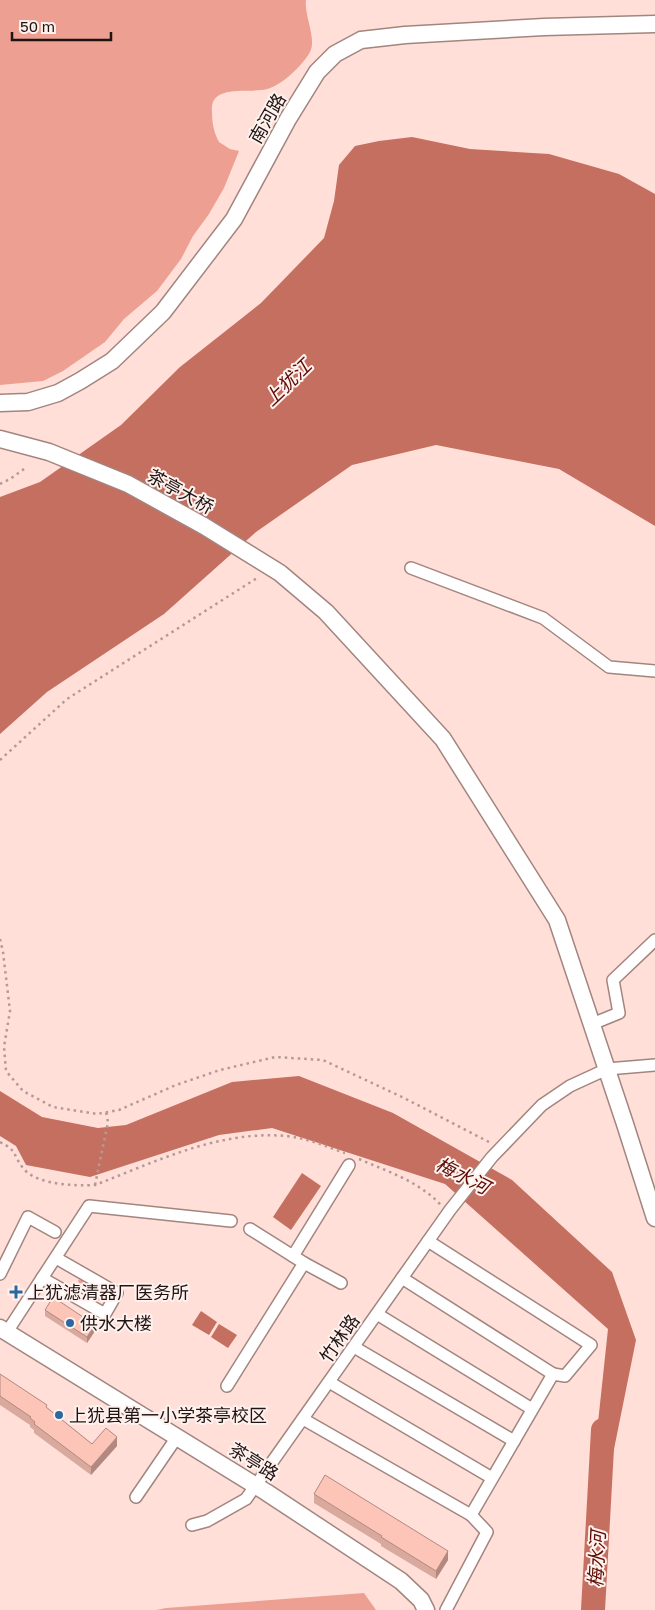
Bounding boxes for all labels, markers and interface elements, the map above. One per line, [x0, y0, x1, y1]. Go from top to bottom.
scale bar [12, 10, 111, 42]
text: 50 m [20, 17, 55, 35]
street label: 南河路 [244, 89, 290, 147]
water label: 上犹江 [259, 353, 317, 410]
street label: 茶亭大桥 [144, 464, 218, 518]
water label: 梅水河 [432, 1152, 497, 1200]
place label: 上犹滤清器厂医务所 [27, 1281, 189, 1303]
marker: 上犹滤清器厂医务所 [9, 1285, 23, 1299]
street label: 竹林路 [315, 1310, 363, 1366]
place label: 供水大楼 [80, 1312, 152, 1334]
marker: 供水大楼 [64, 1317, 76, 1329]
place label: 上犹县第一小学茶亭校区 [69, 1404, 267, 1426]
marker: 上犹县第一小学茶亭校区 [53, 1409, 65, 1421]
street label: 茶亭路 [225, 1437, 283, 1485]
water label: 梅水河 [583, 1526, 609, 1588]

